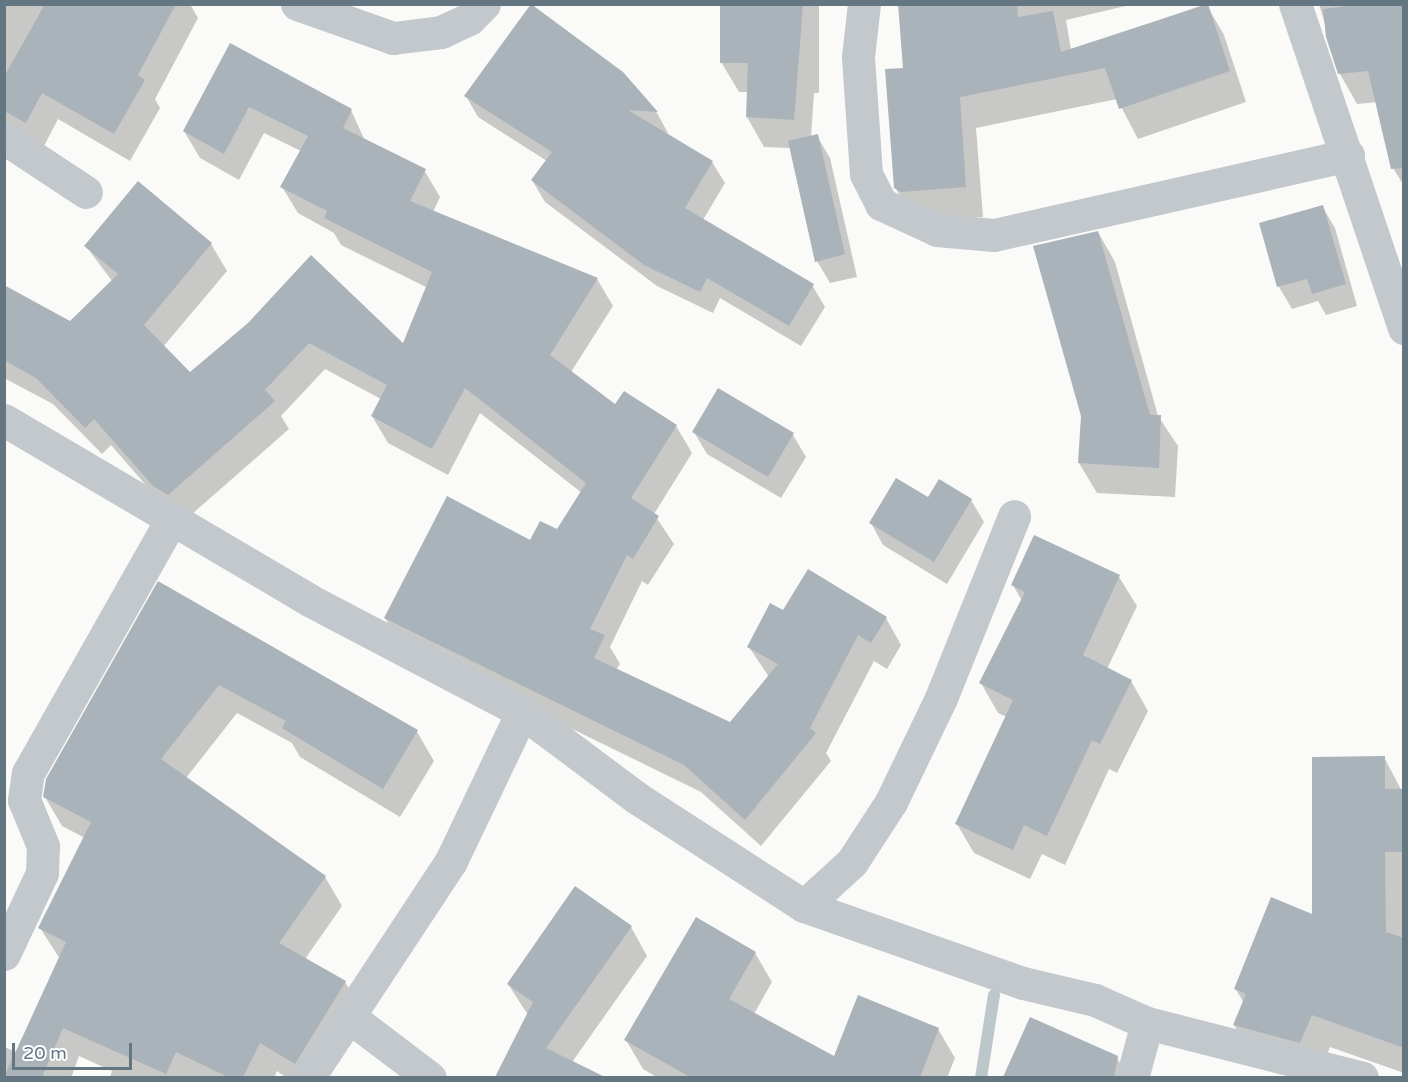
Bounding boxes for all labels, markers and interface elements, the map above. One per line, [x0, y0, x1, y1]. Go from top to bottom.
scale bar [15, 1031, 135, 1069]
text: 20 m [23, 1042, 67, 1064]

